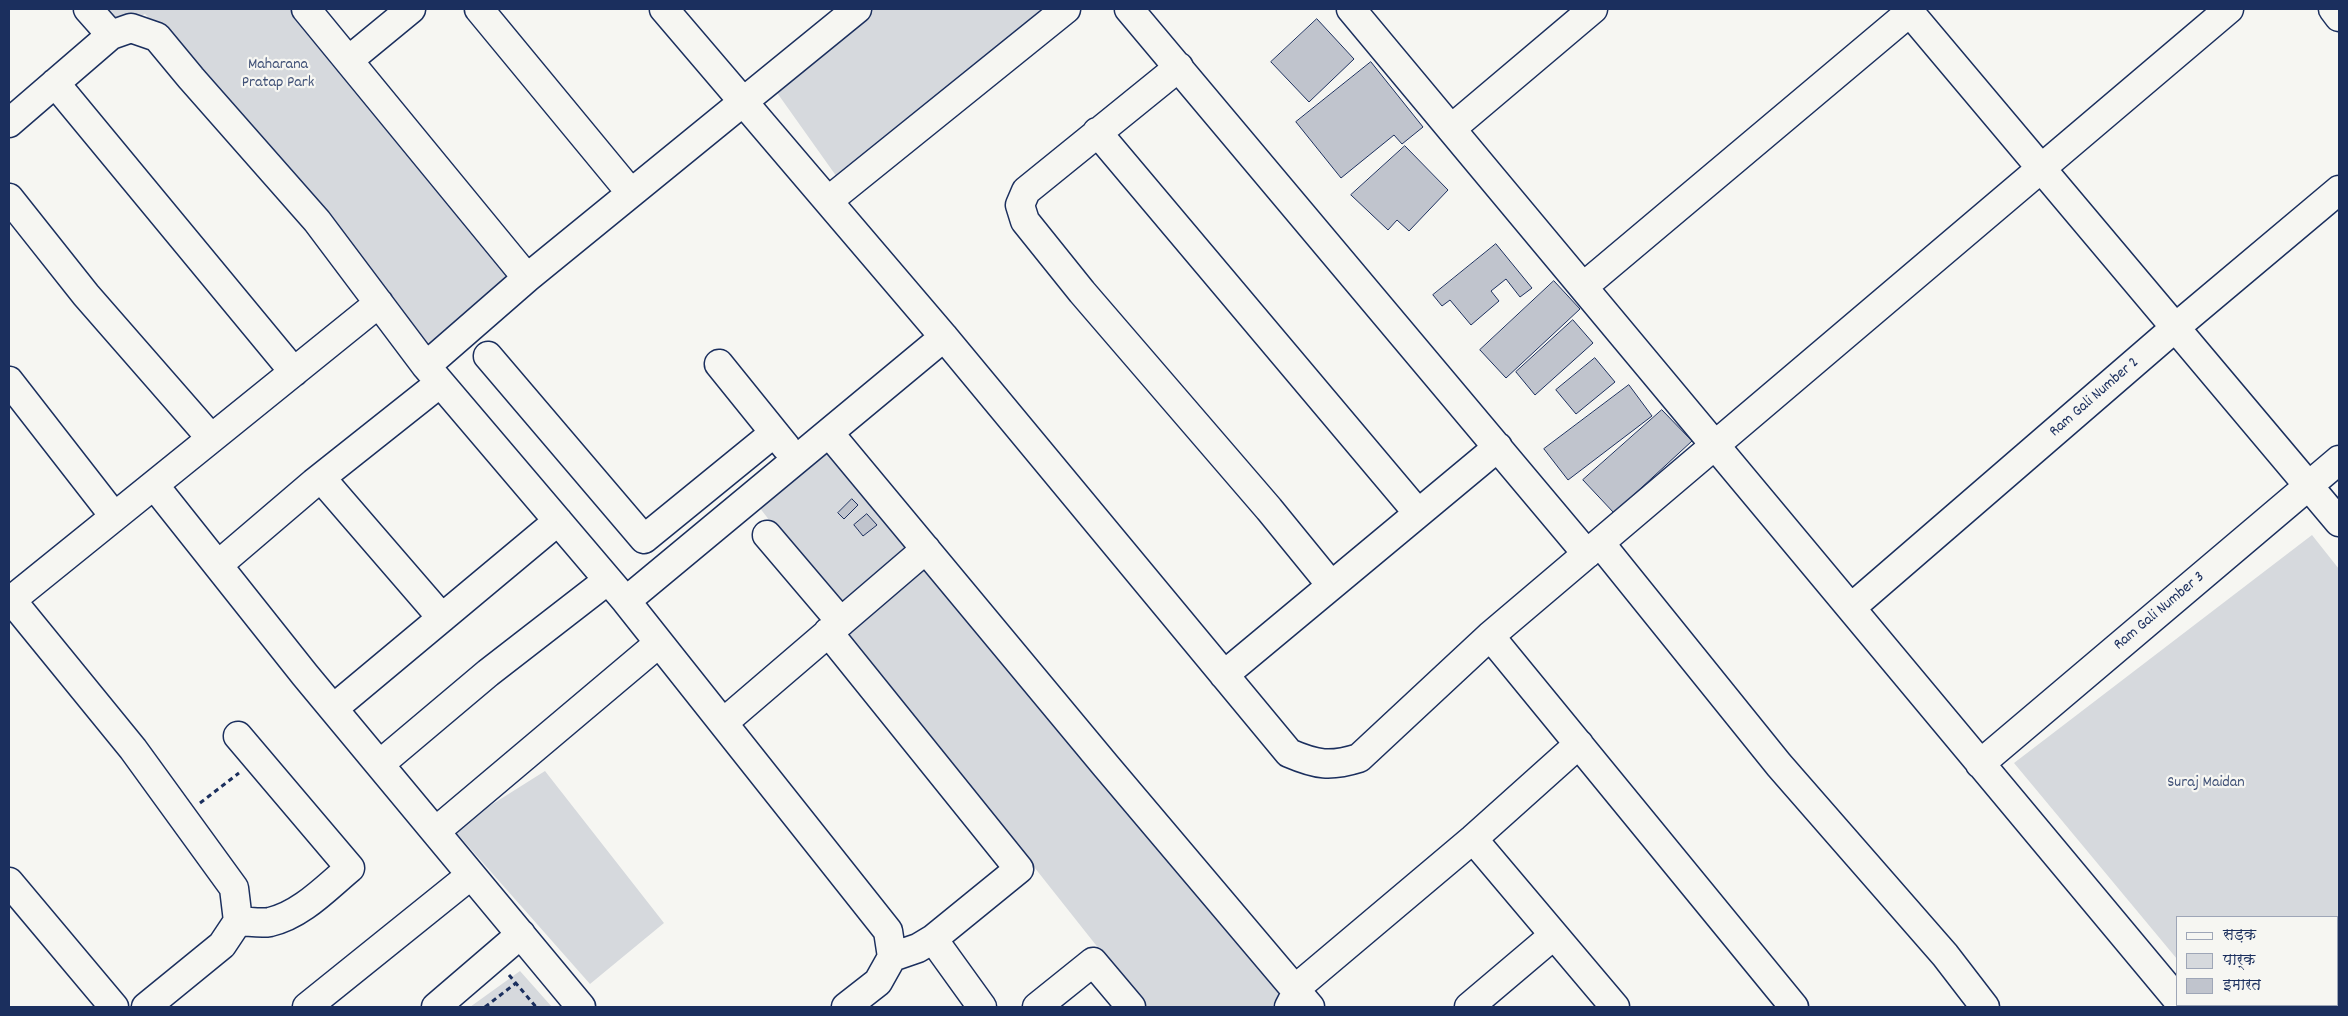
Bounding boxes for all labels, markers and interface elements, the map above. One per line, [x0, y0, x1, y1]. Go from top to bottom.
park label: Maharana Pratap Park [242, 56, 314, 94]
street label: Ram Gali Number 2 [2046, 354, 2144, 442]
street label: Ram Gali Number 3 [2111, 569, 2209, 655]
park label: Suraj Maidan [2167, 774, 2245, 794]
legend [2176, 916, 2338, 1006]
text: सड़क [2223, 925, 2256, 947]
text: पार्क [2223, 950, 2256, 972]
text: इमारत [2223, 975, 2261, 997]

